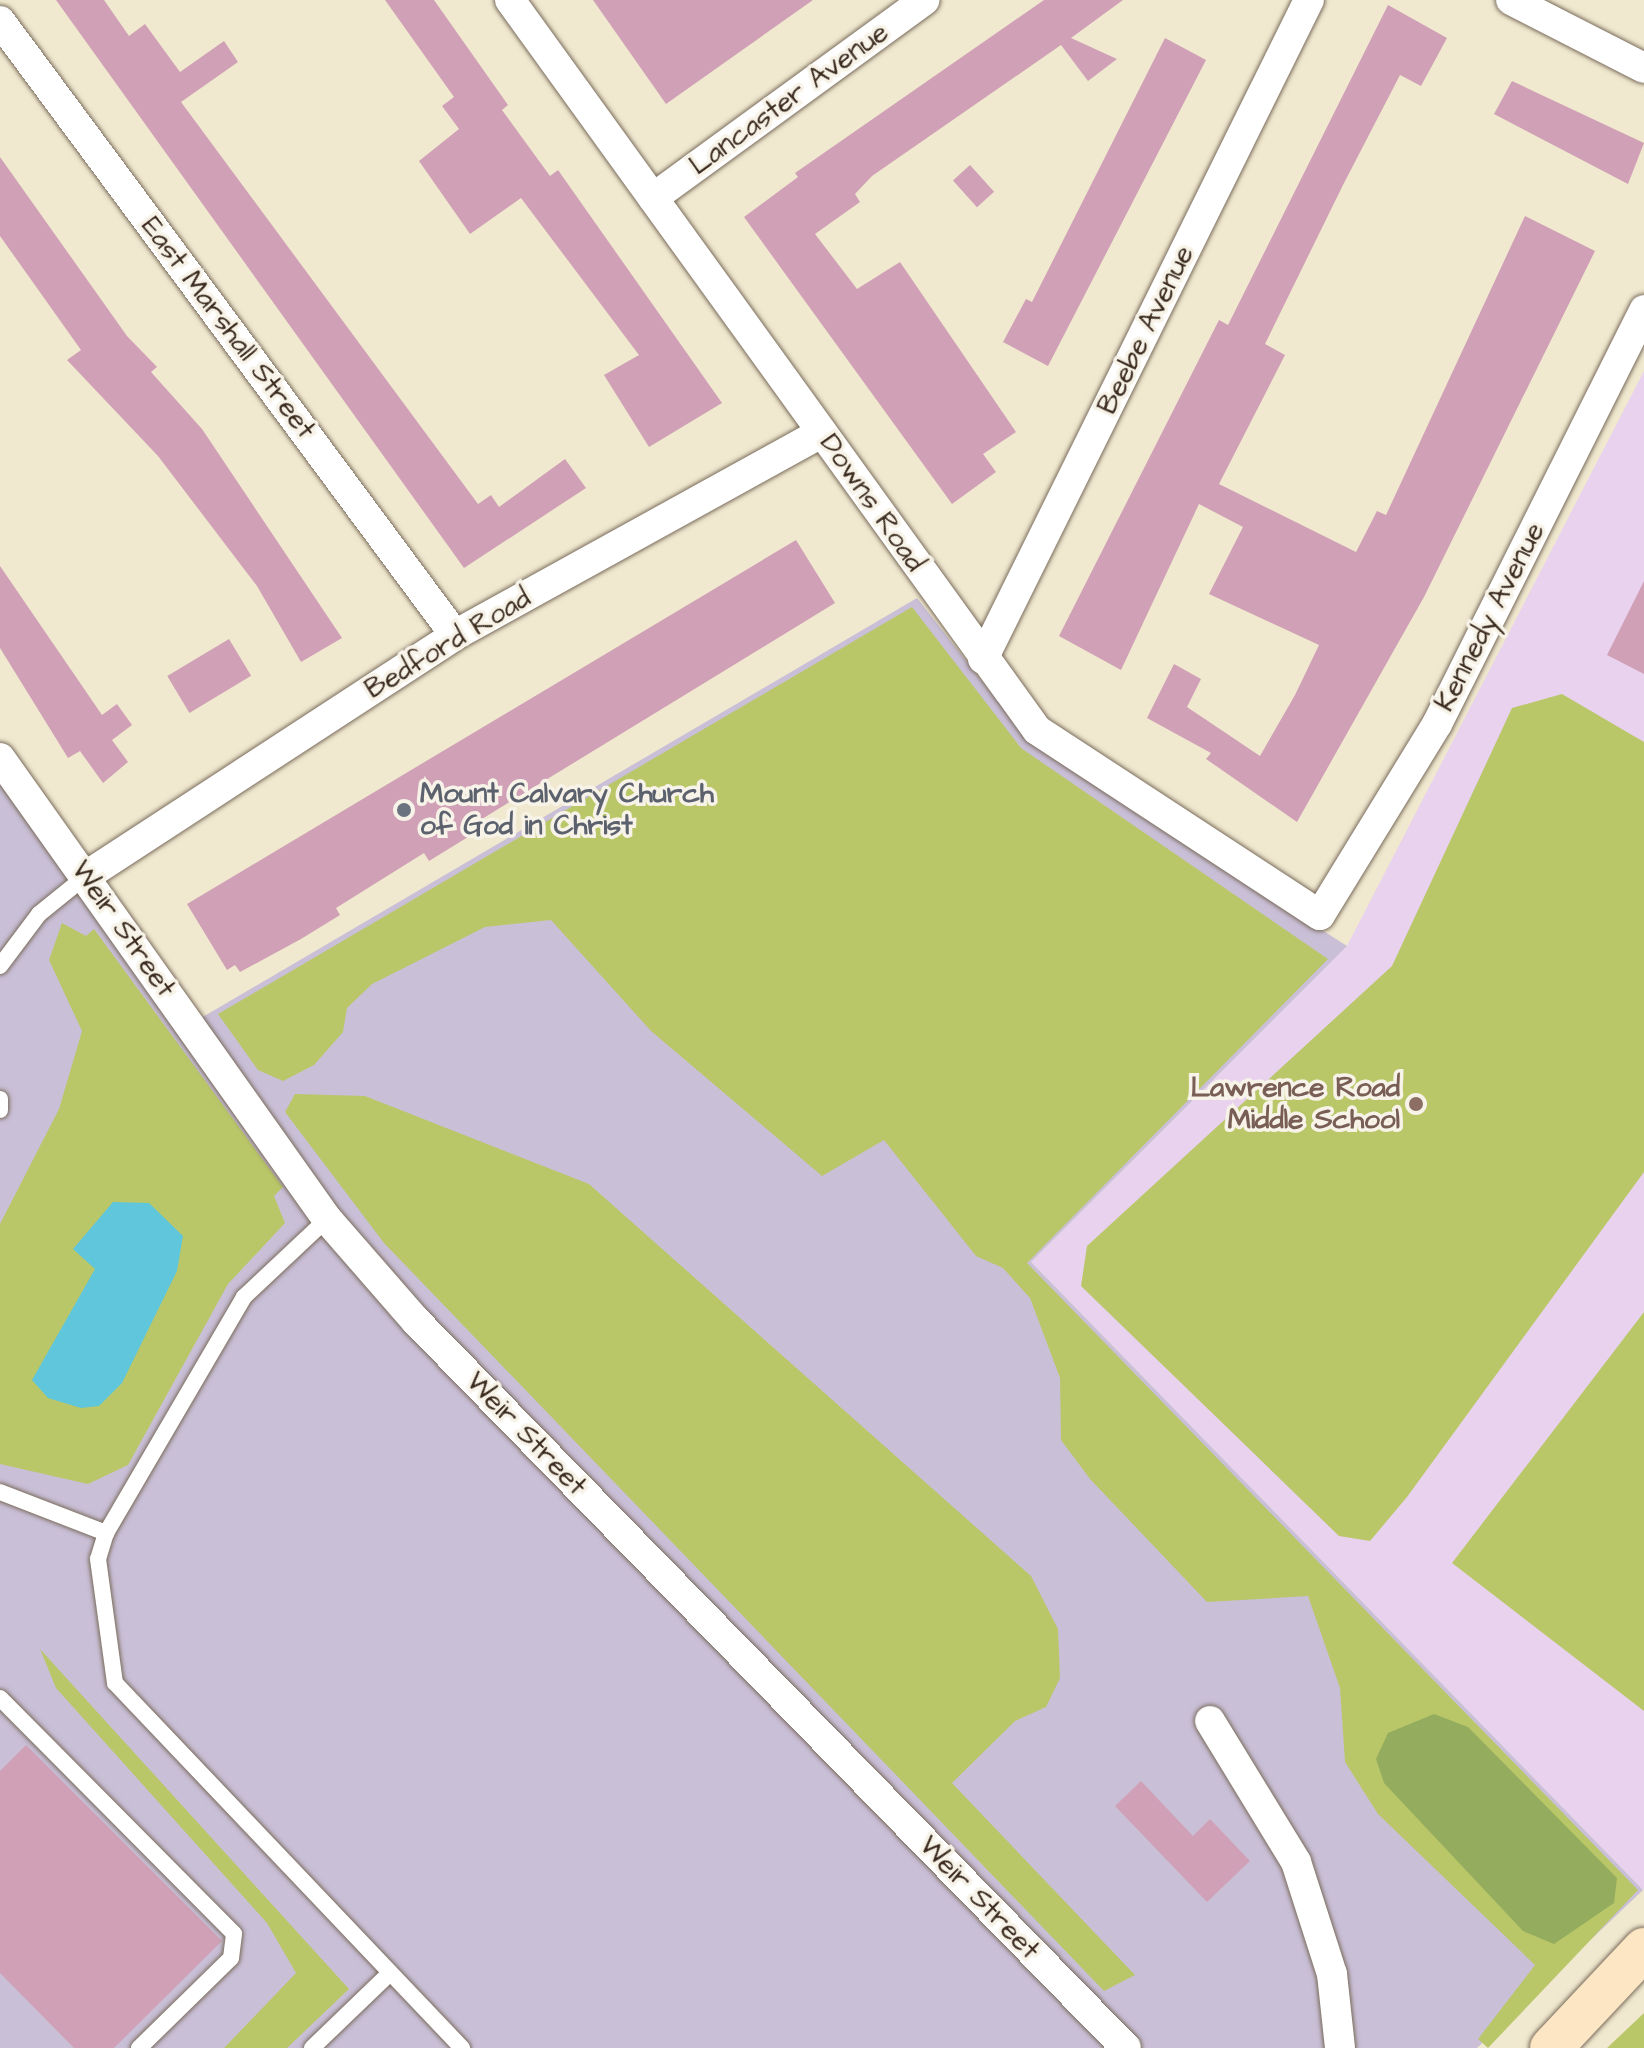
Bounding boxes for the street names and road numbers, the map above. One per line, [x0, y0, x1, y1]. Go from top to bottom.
street label: Lancaster Avenue [683, 16, 895, 182]
street label: East Marshall Street [134, 211, 322, 445]
street label: Beebe Avenue [1091, 240, 1201, 420]
street label: Downs Road [812, 428, 932, 578]
street label: Kennedy Avenue [1428, 517, 1552, 717]
street label: Bedford Road [359, 581, 537, 707]
street label: Weir Street [64, 854, 182, 1004]
street label: Weir Street [459, 1365, 593, 1503]
street label: Weir Street [912, 1829, 1046, 1967]

